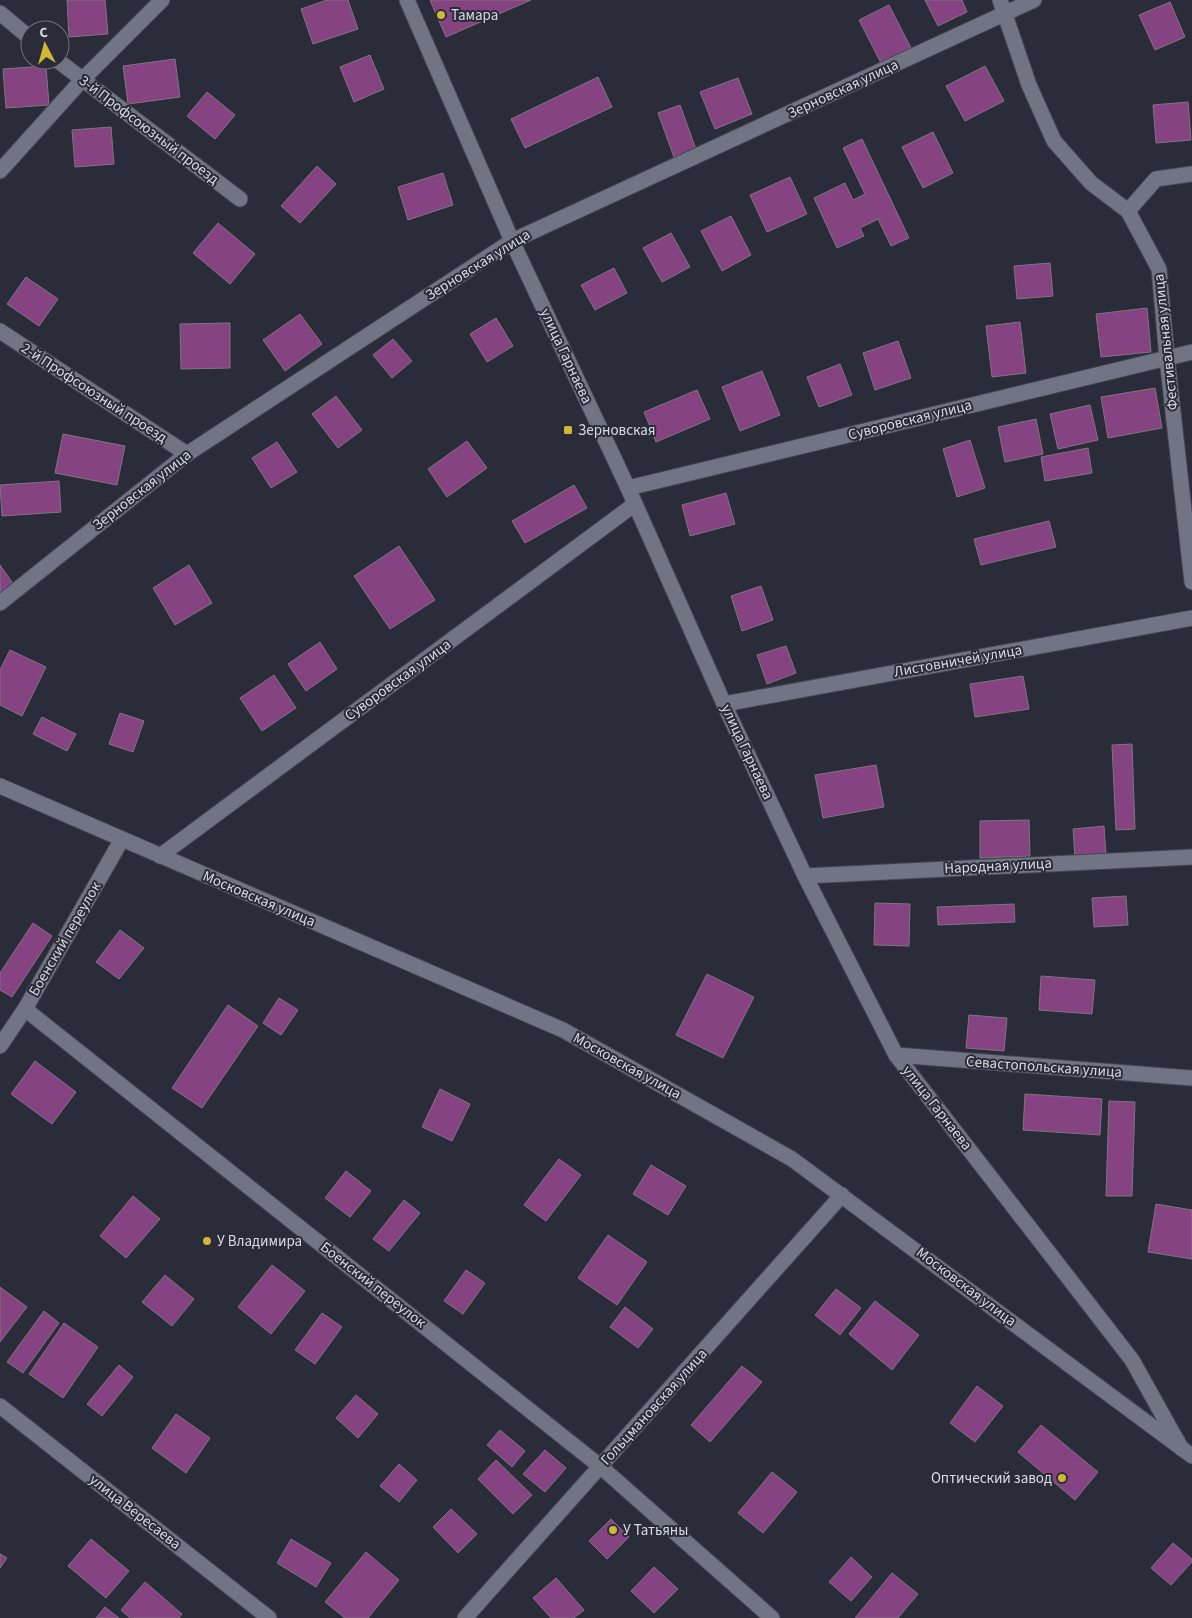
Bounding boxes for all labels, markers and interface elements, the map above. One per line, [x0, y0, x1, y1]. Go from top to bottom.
place label: Тамара [451, 5, 498, 26]
marker: Тамара [435, 9, 447, 21]
north arrow [20, 20, 70, 70]
text: С [39, 23, 49, 43]
street label: Зерновская улица [784, 54, 902, 124]
street label: 3-й Профсоюзный проезд [75, 70, 223, 190]
street label: Зерновская улица [422, 224, 534, 306]
street label: Фестивальная улица [1148, 273, 1184, 411]
street label: улица Гарнаева [535, 305, 597, 407]
street label: 2-й Профсоюзный проезд [17, 338, 171, 448]
street label: Суворовская улица [846, 394, 974, 446]
place label: Зерновская [578, 420, 656, 441]
marker: Зерновская [562, 424, 574, 436]
street label: Зерновская улица [88, 445, 196, 535]
street label: Суворовская улица [340, 634, 456, 726]
street label: Листовничей улица [892, 639, 1024, 683]
street label: улица Гарнаева [716, 701, 778, 803]
street label: Народная улица [944, 853, 1052, 879]
street label: Московская улица [199, 866, 319, 932]
street label: Боенский переулок [24, 877, 107, 1000]
street label: Московская улица [569, 1028, 685, 1104]
street label: Севастопольская улица [965, 1051, 1123, 1083]
street label: улица Гарнаева [897, 1061, 977, 1155]
place label: У Владимира [217, 1231, 302, 1252]
marker: У Владимира [201, 1235, 213, 1247]
street label: Боенский переулок [316, 1237, 431, 1333]
street label: Московская улица [912, 1242, 1020, 1332]
street label: Гольцмановская улица [596, 1344, 712, 1470]
place label: Оптический завод [931, 1468, 1052, 1489]
street label: улица Вересаева [85, 1469, 185, 1555]
marker: Оптический завод [1056, 1472, 1068, 1484]
place label: У Татьяны [623, 1520, 688, 1541]
marker: У Татьяны [607, 1524, 619, 1536]

